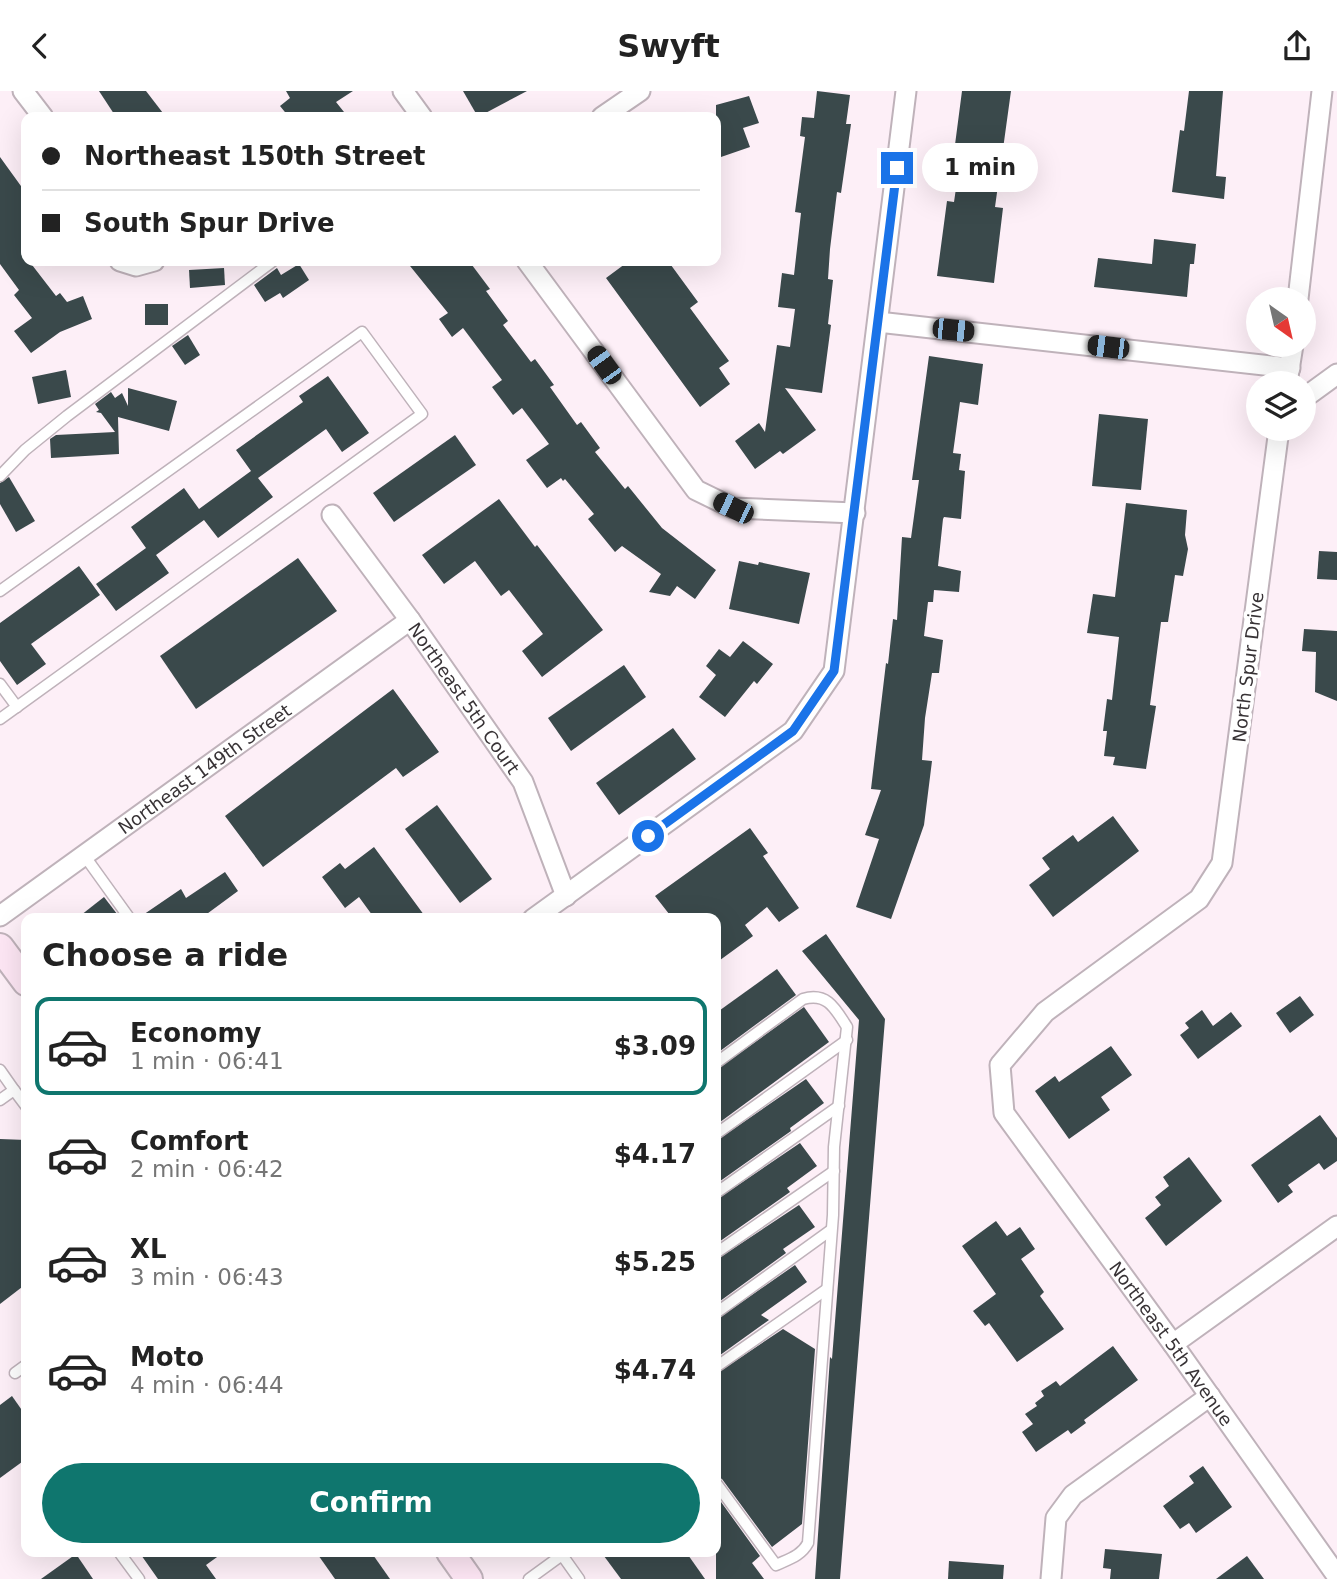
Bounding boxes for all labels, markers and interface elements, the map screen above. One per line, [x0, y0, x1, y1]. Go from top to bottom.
icon: back [21, 27, 59, 65]
text: Swyft [617, 27, 720, 65]
icon: share [1278, 27, 1316, 65]
text: Northeast 150th Street [84, 141, 425, 171]
callout: 1 min [922, 143, 1037, 193]
route end [881, 152, 913, 184]
text: 1 min [944, 154, 1016, 180]
text: South Spur Drive [84, 208, 335, 238]
north arrow [1246, 287, 1316, 357]
map controls [1246, 287, 1316, 441]
car [932, 317, 975, 343]
car [1086, 334, 1131, 360]
car [584, 342, 625, 388]
button: layers [1246, 371, 1316, 441]
car [710, 489, 757, 527]
street label: North Spur Drive [1228, 591, 1268, 743]
street label: Northeast 5th Court [404, 618, 525, 778]
street label: Northeast 149th Street [114, 699, 295, 838]
route start [632, 820, 664, 852]
text: Choose a ride [42, 936, 288, 974]
icon: car [46, 1015, 109, 1078]
text: Economy [130, 1018, 261, 1048]
text: $3.09 [614, 1031, 696, 1061]
text: 1 min · 06:41 [130, 1048, 284, 1074]
icon: car [46, 1123, 109, 1186]
text: Comfort [130, 1126, 248, 1156]
text: $4.17 [614, 1139, 696, 1169]
text: 2 min · 06:42 [130, 1156, 284, 1182]
icon: car [46, 1231, 109, 1294]
text: XL [130, 1234, 167, 1264]
text: $5.25 [614, 1247, 696, 1277]
street label: Northeast 5th Avenue [1105, 1257, 1238, 1429]
text: 3 min · 06:43 [130, 1264, 284, 1290]
icon: car [46, 1339, 109, 1402]
text: Moto [130, 1342, 204, 1372]
text: $4.74 [614, 1355, 696, 1385]
text: 4 min · 06:44 [130, 1372, 284, 1398]
button: Confirm [42, 1463, 700, 1543]

